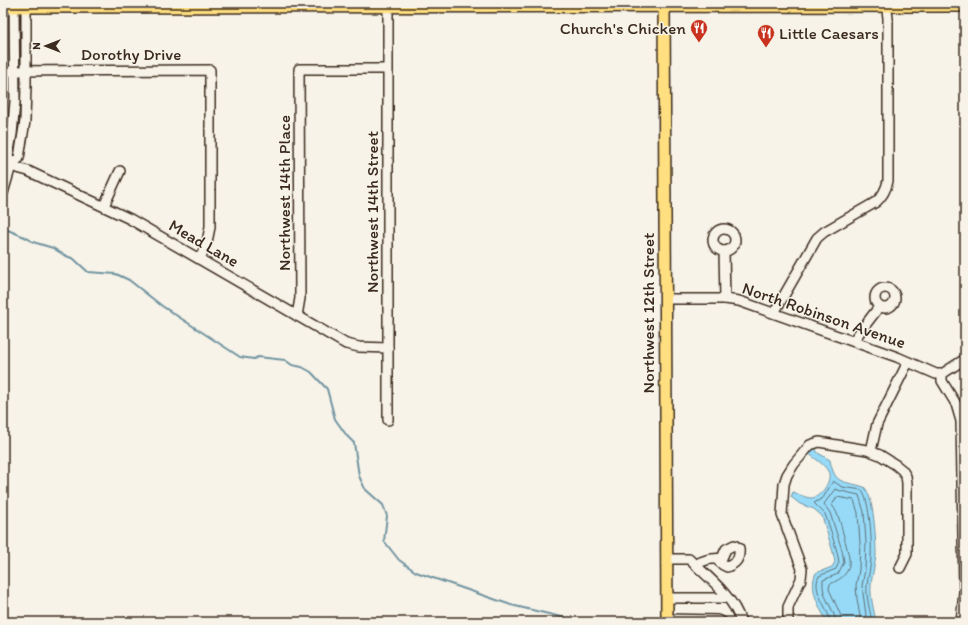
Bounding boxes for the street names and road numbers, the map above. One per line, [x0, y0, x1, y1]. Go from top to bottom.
street label: Dorothy Drive [81, 44, 181, 64]
street label: Northwest 14th Place [274, 115, 294, 271]
street label: Northwest 14th Street [362, 130, 382, 293]
street label: Mead Lane [165, 215, 243, 271]
street label: Northwest 12th Street [638, 232, 658, 393]
street label: North Robinson Avenue [740, 278, 908, 352]

